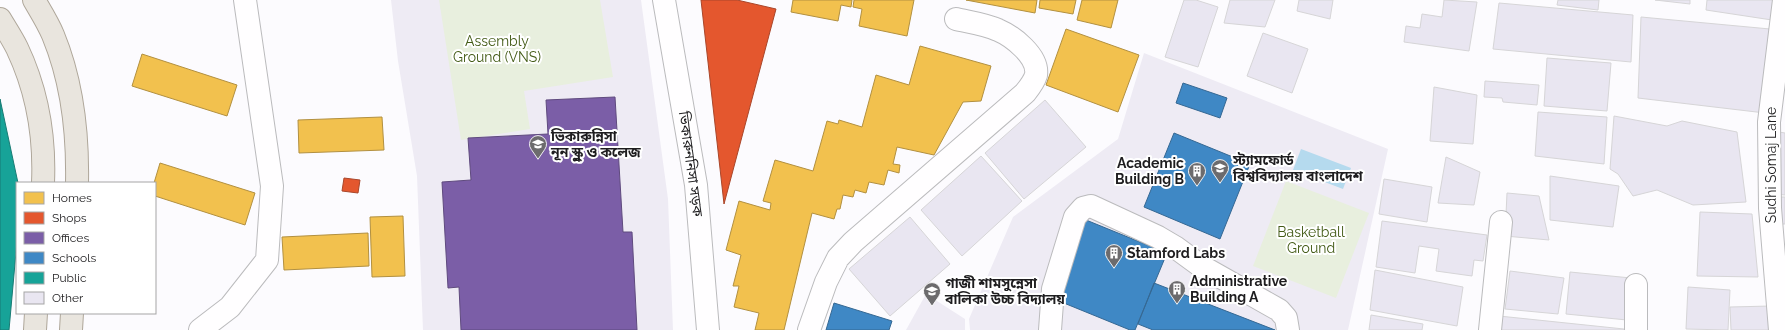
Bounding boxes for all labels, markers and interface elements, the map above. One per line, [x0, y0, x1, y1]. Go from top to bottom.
park label: Assembly Ground (VNS) [453, 33, 541, 65]
street label: Sudhi Somaj Lane [1763, 107, 1779, 223]
street label: ভিকারুননিসা সড়ক [676, 109, 706, 218]
place label: ভিকারুন্নিসা নূন স্কুল ও কলেজ [550, 128, 641, 162]
school or university icon: ভিকারুন্নিসা নূন স্কুল ও কলেজ [528, 134, 548, 159]
place label: স্ট্যামফোর্ড বিশ্ববিদ্যালয় বাংলাদেশ [1232, 151, 1364, 184]
place label: Academic Building B [1115, 155, 1184, 187]
school or university icon: স্ট্যামফোর্ড বিশ্ববিদ্যালয় বাংলাদেশ [1210, 158, 1230, 183]
building icon: Academic Building B [1187, 161, 1207, 186]
legend [16, 182, 156, 314]
text: Homes [52, 191, 92, 205]
text: Shops [52, 211, 87, 225]
park label: Basketball Ground [1277, 224, 1345, 256]
text: Offices [52, 231, 89, 245]
building icon: Stamford Labs [1104, 243, 1124, 268]
place label: Stamford Labs [1127, 245, 1225, 261]
text: Schools [52, 251, 96, 265]
text: Public [52, 271, 87, 285]
place label: Administrative Building A [1190, 273, 1288, 305]
place label: গাজী শামসুন্নেসা বালিকা উচ্চ বিদ্যালয় [944, 275, 1065, 307]
building icon: Administrative Building A [1167, 279, 1187, 304]
school or university icon: গাজী শামসুন্নেসা বালিকা উচ্চ বিদ্যালয় [922, 281, 942, 306]
text: Other [52, 291, 84, 305]

